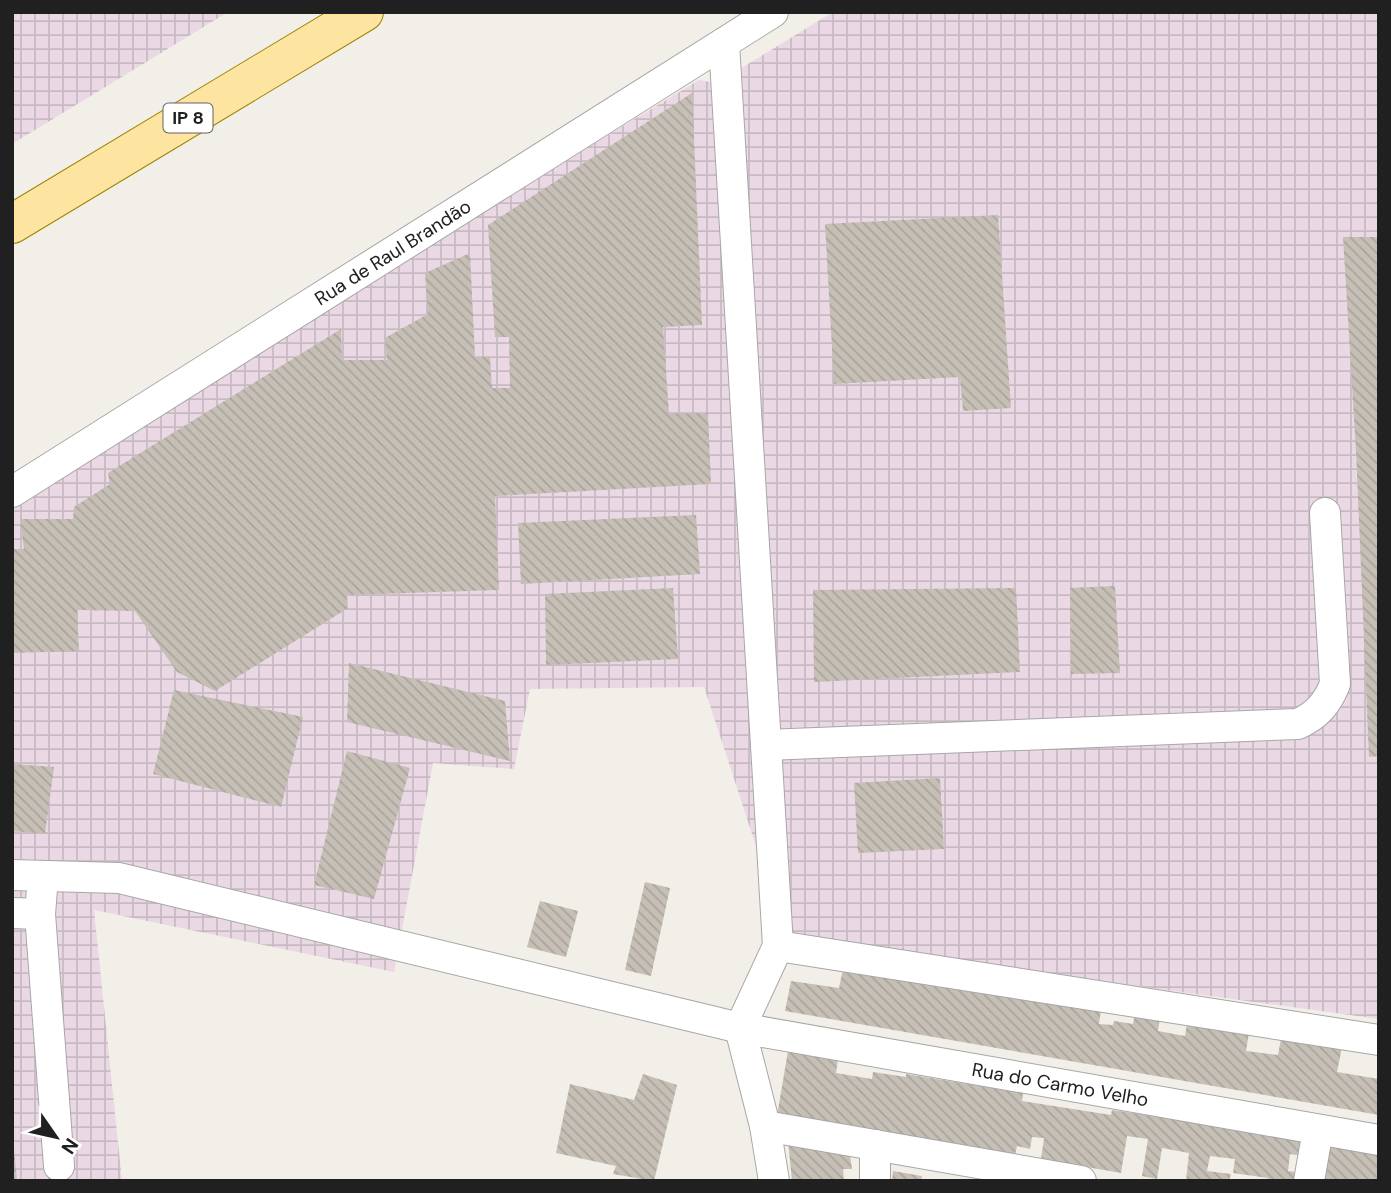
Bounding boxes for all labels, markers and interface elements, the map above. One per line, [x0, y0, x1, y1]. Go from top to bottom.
road number: IP 8 [164, 104, 212, 132]
street label: Rua de Raul Brandão [310, 193, 476, 311]
street label: Rua do Carmo Velho [970, 1056, 1150, 1112]
north arrow [21, 1102, 91, 1172]
text: N [55, 1133, 84, 1159]

